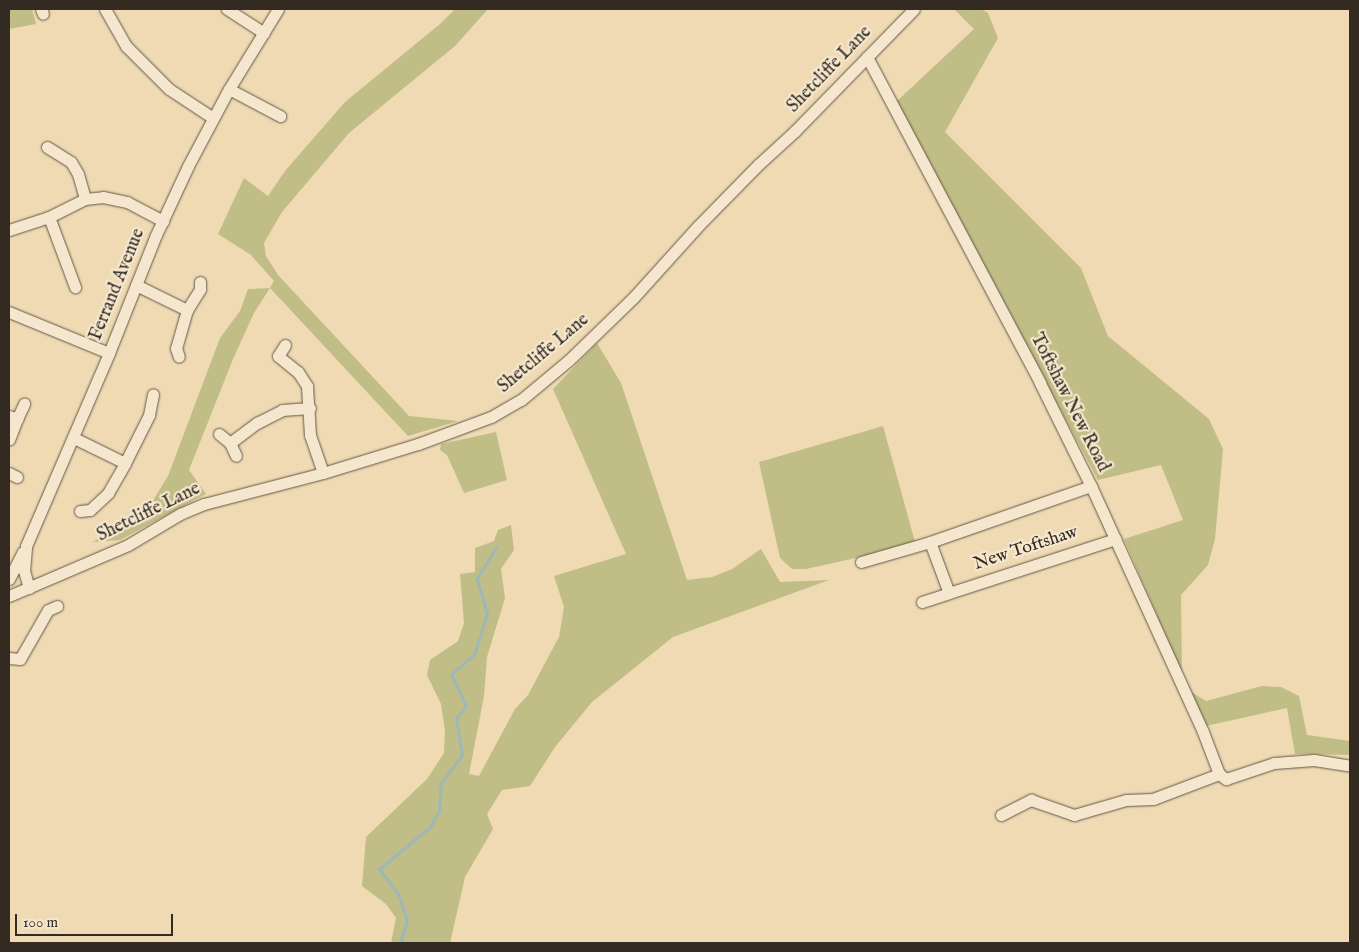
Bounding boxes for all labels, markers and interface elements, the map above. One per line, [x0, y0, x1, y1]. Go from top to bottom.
street label: Shetcliffe Lane [783, 22, 877, 118]
street label: Ferrand Avenue [86, 226, 150, 344]
street label: Shetcliffe Lane [494, 310, 594, 398]
street label: Toftshaw New Road [1025, 330, 1113, 476]
street label: Shetcliffe Lane [94, 479, 204, 547]
street label: New Toftshaw [971, 522, 1081, 576]
scale bar [18, 904, 175, 936]
text: 100 m [23, 913, 58, 932]

